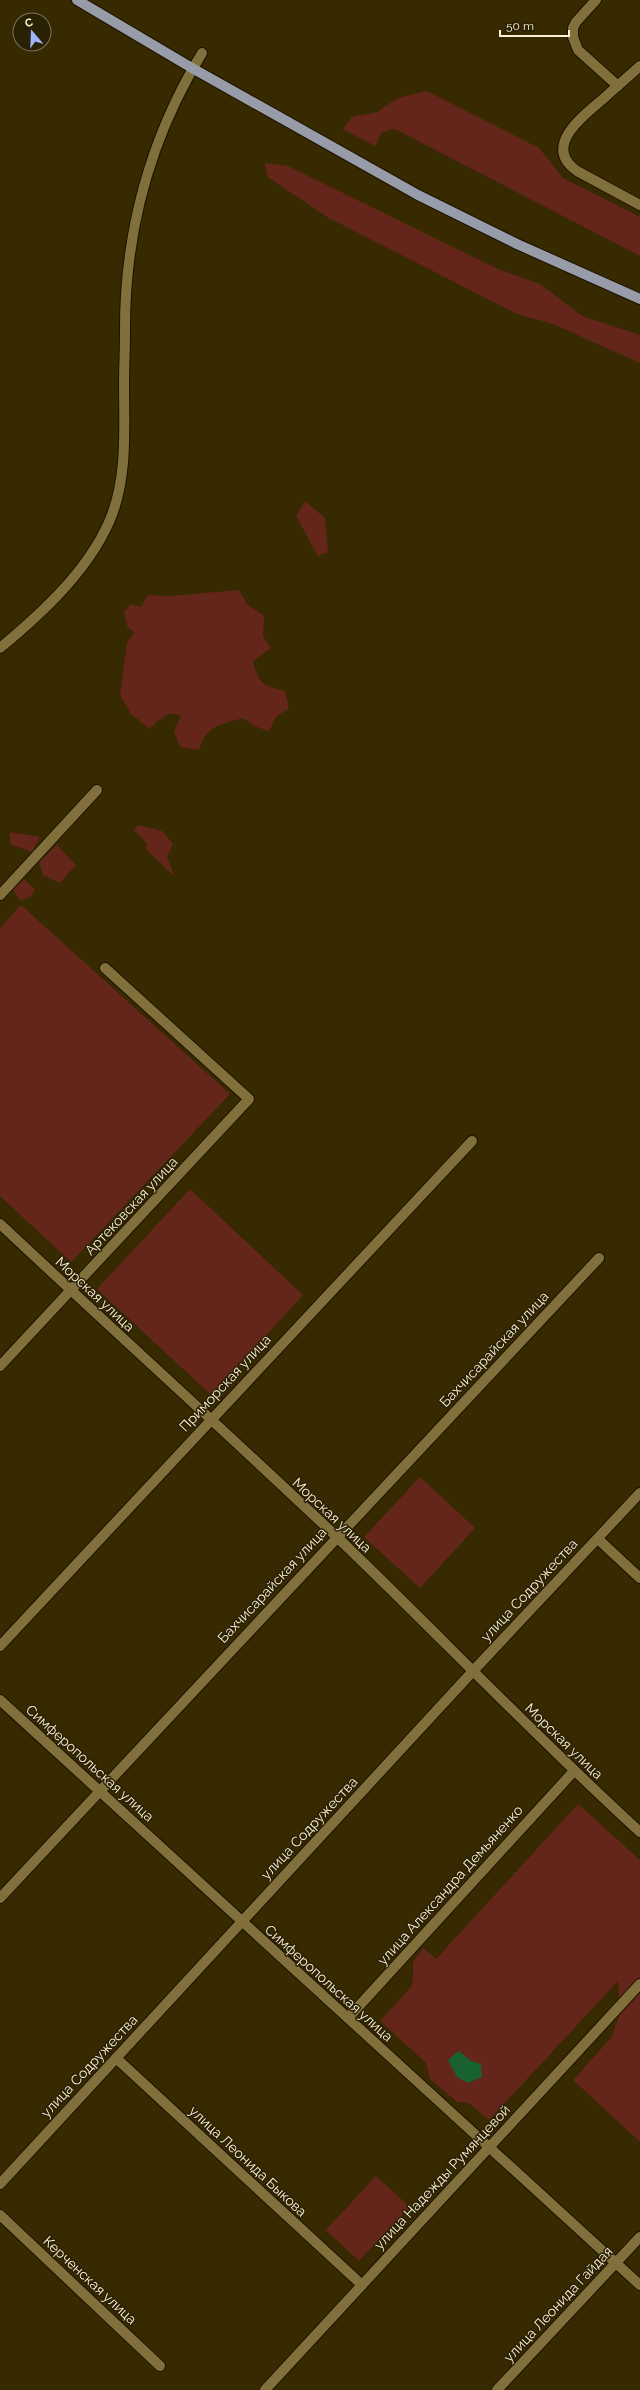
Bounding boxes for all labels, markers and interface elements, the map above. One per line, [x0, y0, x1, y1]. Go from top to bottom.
north arrow [12, 12, 52, 52]
scale bar [500, 12, 569, 38]
text: С [23, 15, 35, 30]
text: 50 m [506, 19, 534, 33]
street label: Артековская улица [81, 1154, 181, 1258]
street label: Морская улица [52, 1253, 138, 1335]
street label: Бахчисарайская улица [436, 1288, 552, 1410]
street label: Приморская улица [176, 1331, 274, 1435]
street label: Морская улица [289, 1474, 375, 1556]
street label: Бахчисарайская улица [214, 1524, 330, 1646]
street label: улица Содружества [477, 1536, 581, 1644]
street label: Морская улица [522, 1700, 606, 1782]
street label: Симферопольская улица [23, 1701, 157, 1825]
street label: улица Содружества [257, 1774, 361, 1882]
street label: улица Александра Демьяненко [374, 1802, 526, 1968]
street label: Симферопольская улица [262, 1921, 396, 2045]
street label: улица Содружества [37, 2012, 141, 2120]
street label: улица Надежды Румянцевой [371, 2101, 513, 2253]
street label: улица Леонида Быкова [186, 2102, 310, 2220]
street label: Керченская улица [40, 2233, 140, 2327]
street label: улица Леонида Гайдая [500, 2243, 616, 2365]

